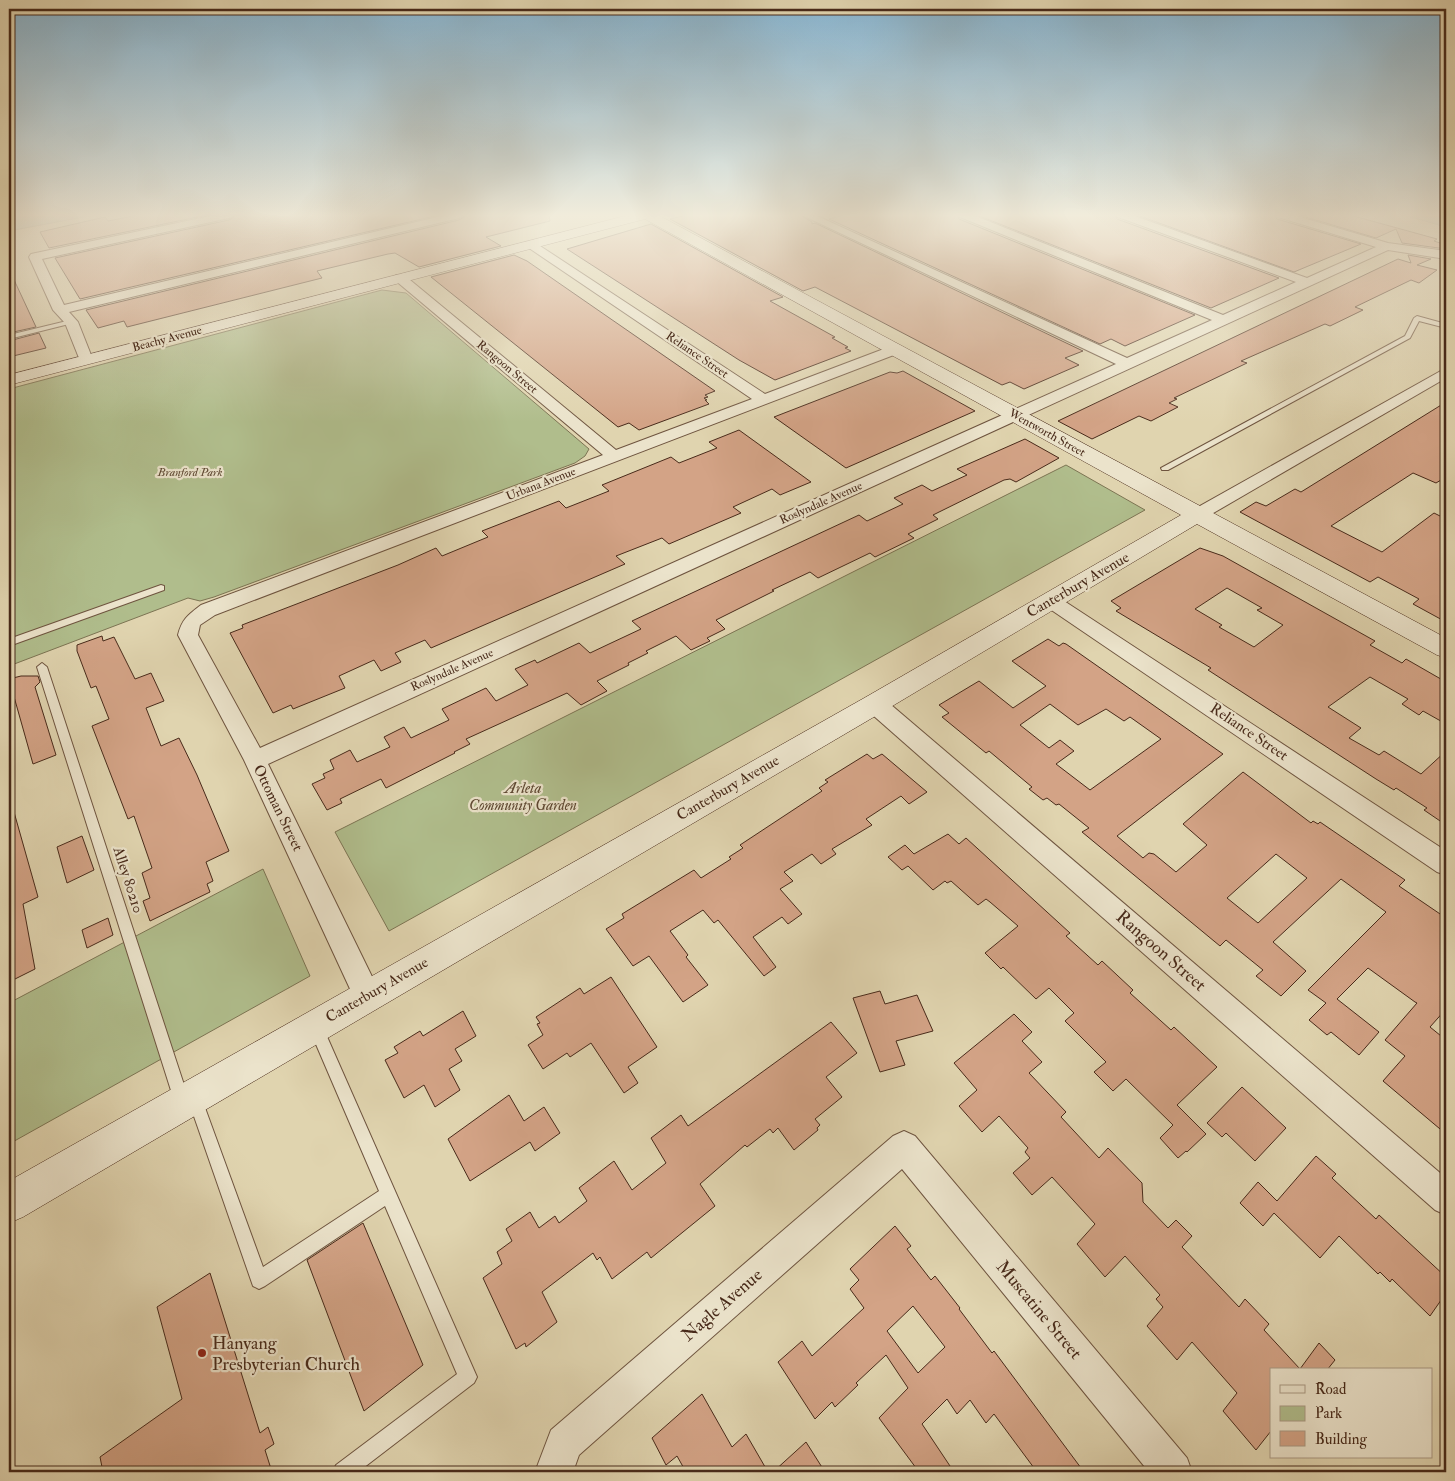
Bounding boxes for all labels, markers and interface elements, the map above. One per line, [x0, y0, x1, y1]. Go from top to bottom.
street label: Beachy Avenue [131, 323, 203, 355]
street label: Reliance Street [663, 329, 731, 381]
street label: Rangoon Street [474, 337, 541, 397]
street label: Wentworth Street [1005, 405, 1088, 460]
street label: Urbana Avenue [504, 464, 578, 504]
park label: Branford Park [157, 465, 222, 480]
street label: Roslyndale Avenue [777, 478, 865, 528]
street label: Canterbury Avenue [1023, 548, 1133, 622]
street label: Roslyndale Avenue [408, 645, 496, 695]
street label: Reliance Street [1206, 699, 1292, 765]
street label: Canterbury Avenue [673, 751, 783, 825]
street label: Ottoman Street [249, 762, 307, 855]
park label: Arleta Community Garden [469, 779, 577, 815]
street label: Alley 80210 [108, 844, 148, 916]
street label: Rangoon Street [1111, 906, 1211, 997]
street label: Canterbury Avenue [322, 953, 432, 1027]
street label: Muscatine Street [991, 1256, 1087, 1364]
street label: Nagle Avenue [677, 1263, 768, 1346]
place label: Hanyang Presbyterian Church [212, 1332, 360, 1376]
marker: Hanyang Presbyterian Church [196, 1347, 208, 1359]
legend [1270, 1368, 1432, 1458]
text: Road [1315, 1380, 1347, 1399]
text: Park [1315, 1404, 1342, 1423]
text: Building [1315, 1430, 1367, 1449]

